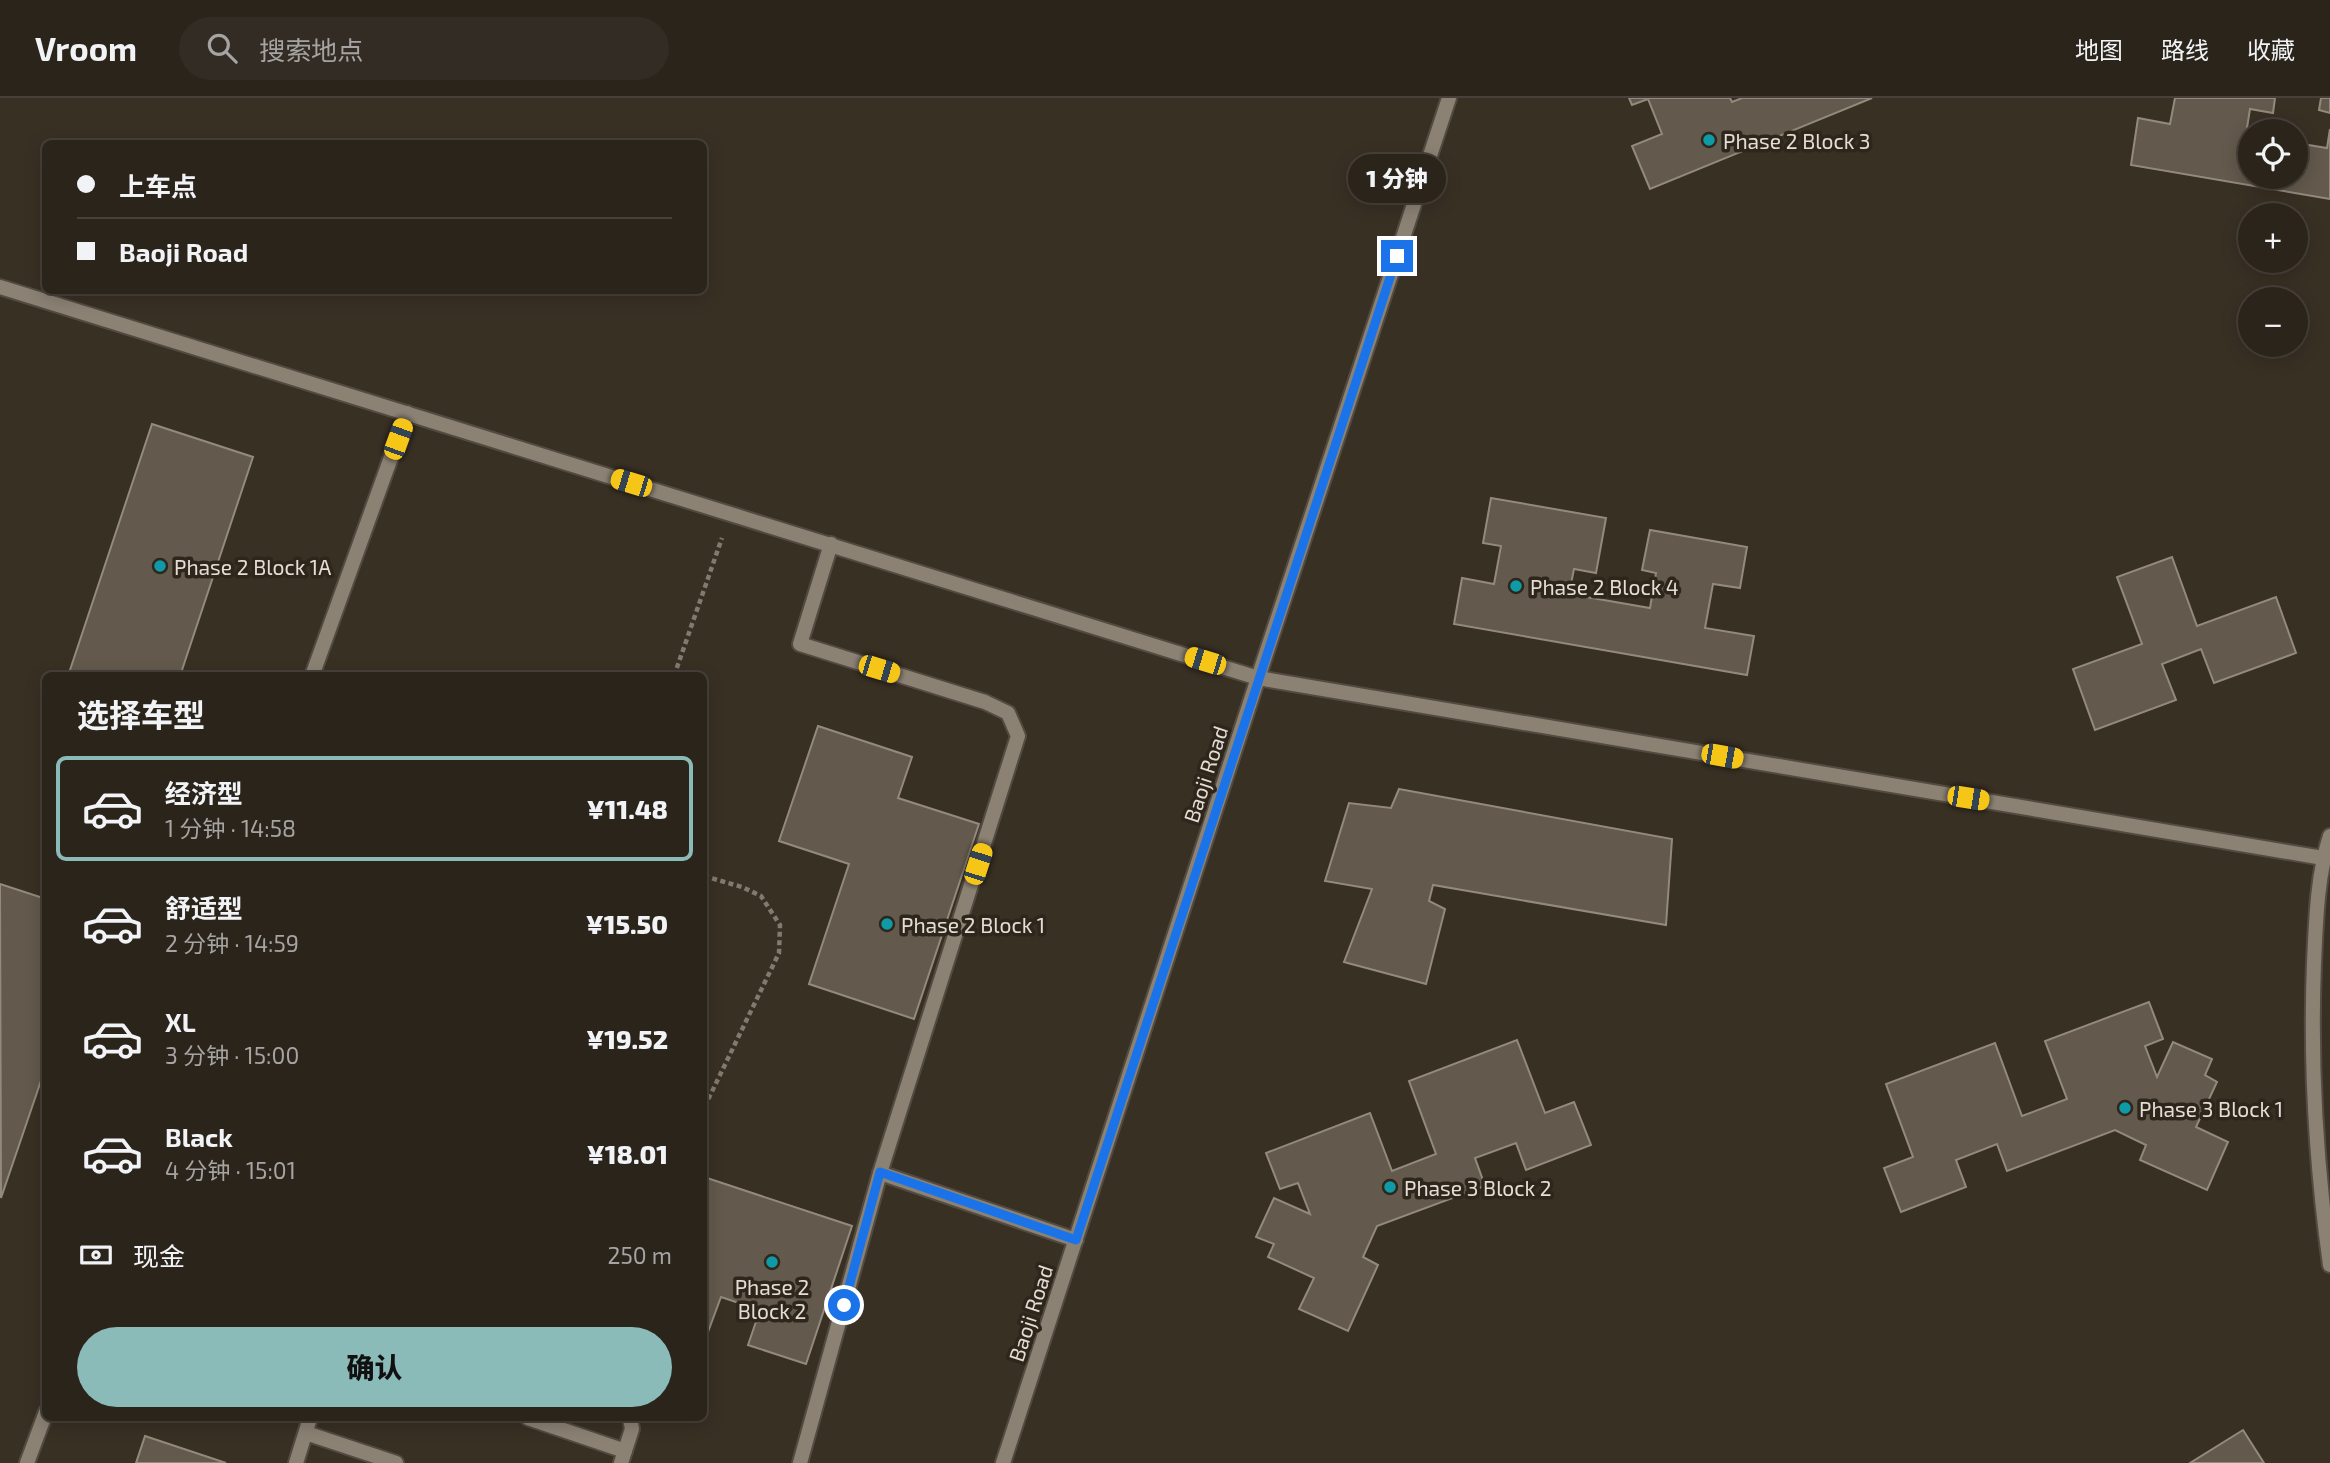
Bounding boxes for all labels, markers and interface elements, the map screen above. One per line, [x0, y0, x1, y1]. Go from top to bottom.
search box [179, 17, 669, 80]
text: Vroom [35, 28, 137, 68]
icon: search [203, 29, 241, 67]
text: 搜索地点 [259, 34, 363, 65]
text: 地图 [2075, 35, 2123, 64]
text: 路线 [2161, 35, 2209, 64]
text: 收藏 [2247, 35, 2295, 64]
map controls [2238, 119, 2308, 357]
button: locate [2238, 119, 2308, 189]
place label: Phase 2 Block 3 [1723, 128, 1871, 153]
marker: Phase 2 Block 3 [1701, 132, 1717, 148]
callout: 1 分钟 [1348, 155, 1446, 204]
text: 1 分钟 [1366, 164, 1428, 192]
text: 上车点 [119, 170, 197, 201]
button: + [2238, 203, 2308, 273]
text: Baoji Road [119, 236, 248, 267]
route end [1381, 240, 1413, 272]
button: − [2238, 287, 2308, 357]
car [381, 416, 416, 462]
car [608, 467, 655, 499]
place label: Phase 2 Block 1A [174, 554, 331, 579]
marker: Phase 2 Block 1A [152, 558, 168, 574]
place label: Phase 2 Block 4 [1530, 574, 1679, 599]
marker: Phase 2 Block 4 [1508, 578, 1524, 594]
car [1182, 645, 1229, 677]
car [856, 653, 903, 685]
text: 选择车型 [77, 695, 205, 733]
street label: Baoji Road [1178, 723, 1233, 826]
car [1700, 742, 1745, 770]
icon: car [81, 777, 144, 840]
text: 经济型 [165, 777, 243, 808]
car [1946, 784, 1991, 812]
text: ¥11.48 [587, 793, 668, 824]
text: 1 分钟 · 14:58 [165, 814, 296, 842]
car [962, 841, 995, 887]
icon: car [81, 892, 144, 955]
text: 舒适型 [165, 892, 243, 923]
text: ¥15.50 [586, 908, 668, 939]
place label: Phase 2 Block 1 [901, 912, 1045, 937]
marker: Phase 2 Block 1 [879, 916, 895, 932]
text: 2 分钟 · 14:59 [165, 929, 299, 957]
text: XL [165, 1006, 196, 1037]
icon: car [81, 1007, 144, 1070]
text: ¥19.52 [586, 1023, 668, 1054]
text: 3 分钟 · 15:00 [165, 1041, 299, 1069]
place label: Phase 3 Block 1 [2139, 1096, 2283, 1121]
marker: Phase 3 Block 1 [2117, 1100, 2133, 1116]
text: Black [165, 1121, 233, 1152]
icon: car [81, 1122, 144, 1185]
text: ¥18.01 [587, 1138, 668, 1169]
text: 4 分钟 · 15:01 [165, 1156, 296, 1184]
place label: Phase 3 Block 2 [1404, 1175, 1552, 1200]
marker: Phase 3 Block 2 [1382, 1179, 1398, 1195]
icon: cash [77, 1236, 115, 1274]
text: 现金 [133, 1240, 185, 1271]
text: 250 m [608, 1241, 672, 1269]
marker: Phase 2 Block 2 [764, 1254, 780, 1270]
street label: Baoji Road [1003, 1262, 1058, 1365]
place label: Phase 2 Block 2 [735, 1274, 809, 1323]
route start [828, 1289, 860, 1321]
button: 确认 [77, 1327, 672, 1407]

